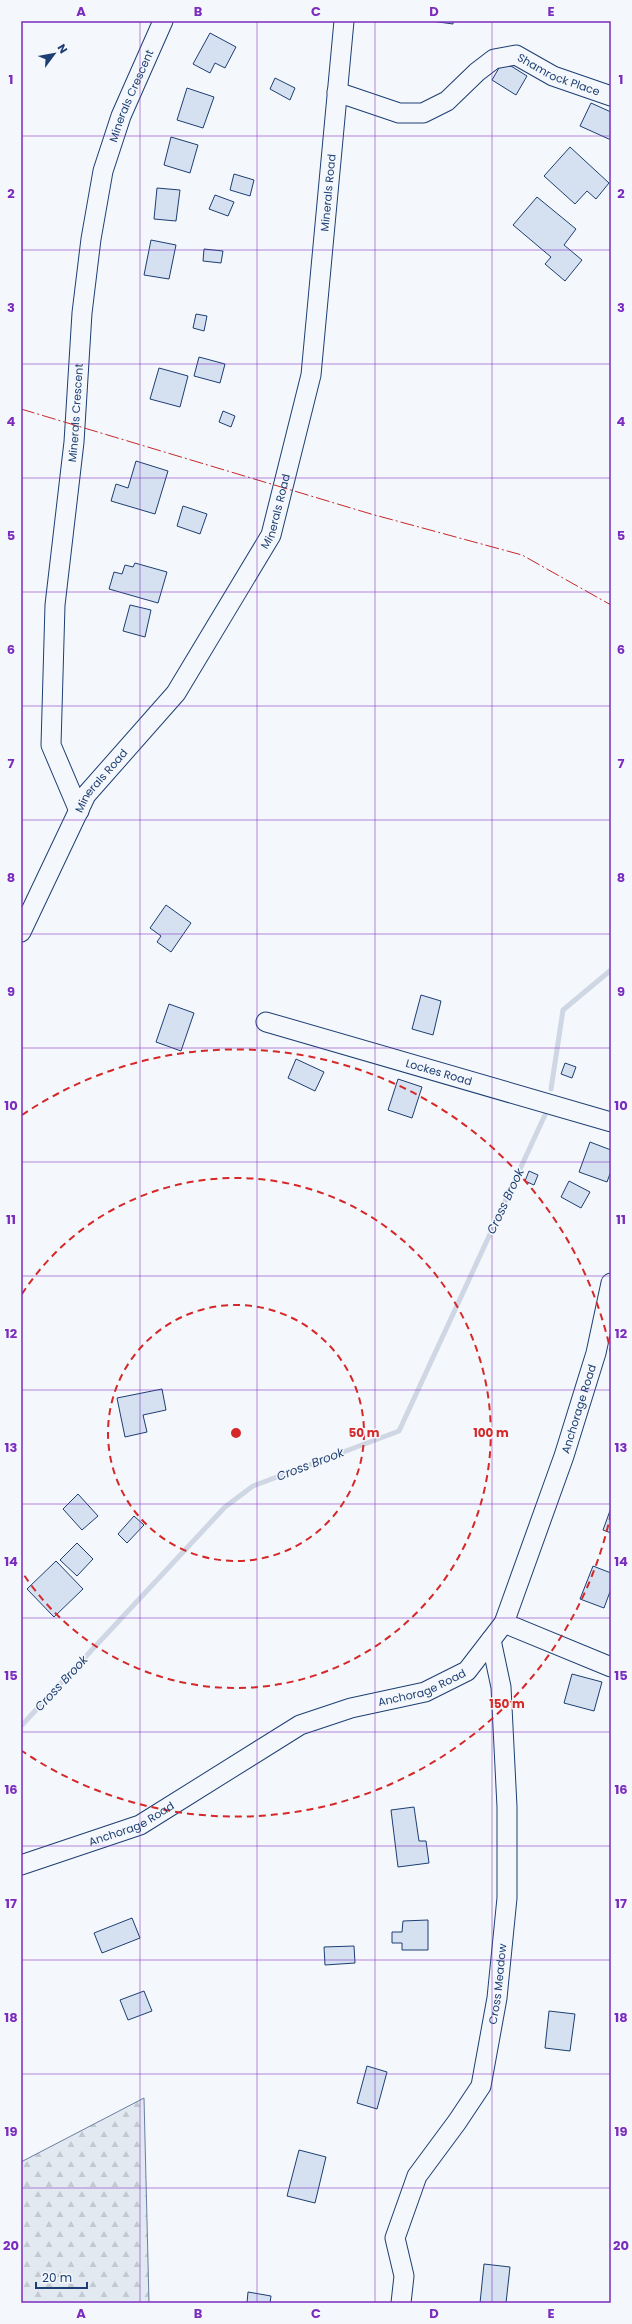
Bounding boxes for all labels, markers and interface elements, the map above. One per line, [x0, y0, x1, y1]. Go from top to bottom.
text: A [76, 2, 86, 21]
text: B [194, 2, 203, 21]
text: C [311, 2, 321, 21]
text: D [429, 2, 439, 21]
text: E [547, 2, 555, 21]
north arrow [34, 34, 74, 74]
text: N [54, 41, 71, 56]
street label: Minerals Crescent [105, 47, 157, 144]
street label: Shamrock Place [515, 49, 602, 100]
text: 1 [9, 70, 13, 89]
text: 1 [619, 70, 623, 89]
street label: Minerals Road [316, 153, 340, 232]
text: 2 [7, 184, 15, 203]
text: 2 [617, 184, 625, 203]
text: 3 [7, 298, 15, 317]
text: 3 [617, 298, 625, 317]
street label: Minerals Crescent [64, 363, 87, 463]
text: 4 [7, 412, 16, 431]
text: 4 [617, 412, 626, 431]
street label: Minerals Road [256, 472, 294, 552]
text: 5 [7, 526, 15, 545]
text: 5 [617, 526, 625, 545]
text: 6 [7, 640, 15, 659]
text: 6 [617, 640, 625, 659]
street label: Minerals Road [71, 745, 131, 815]
text: 7 [8, 754, 15, 773]
text: 7 [618, 754, 625, 773]
text: 8 [7, 868, 15, 887]
text: 8 [617, 868, 625, 887]
text: 9 [7, 982, 15, 1001]
text: 9 [617, 982, 625, 1001]
street label: Lockes Road [404, 1055, 474, 1089]
text: 10 [4, 1096, 18, 1115]
text: 10 [614, 1096, 628, 1115]
water label: Cross Brook [482, 1165, 528, 1237]
text: 11 [6, 1210, 16, 1229]
text: 11 [616, 1210, 626, 1229]
text: 12 [5, 1324, 18, 1343]
text: 12 [615, 1324, 628, 1343]
street label: Anchorage Road [557, 1362, 600, 1456]
text: 50 m [349, 1424, 380, 1441]
text: 100 m [473, 1424, 509, 1441]
centre of rings [229, 1426, 243, 1440]
text: 13 [5, 1438, 18, 1457]
text: 13 [615, 1438, 628, 1457]
water label: Cross Brook [274, 1443, 347, 1485]
text: 14 [4, 1552, 18, 1571]
text: 14 [614, 1552, 628, 1571]
water label: Cross Brook [31, 1651, 92, 1715]
street label: Anchorage Road [376, 1665, 468, 1710]
text: 15 [4, 1666, 18, 1685]
text: 15 [614, 1666, 628, 1685]
text: 150 m [489, 1695, 525, 1712]
text: 16 [4, 1780, 18, 1799]
text: 16 [614, 1780, 628, 1799]
street label: Anchorage Road [86, 1798, 177, 1850]
text: 17 [5, 1894, 17, 1913]
text: 17 [615, 1894, 627, 1913]
street label: Cross Meadow [484, 1943, 510, 2026]
text: 18 [4, 2008, 18, 2027]
text: 18 [614, 2008, 628, 2027]
text: 19 [5, 2122, 17, 2141]
text: 19 [615, 2122, 627, 2141]
text: 20 [3, 2236, 19, 2255]
text: 20 [613, 2236, 629, 2255]
scale bar [36, 2264, 87, 2290]
text: 20 m [42, 2269, 72, 2286]
text: A [76, 2304, 86, 2323]
text: B [194, 2304, 203, 2323]
text: C [311, 2304, 321, 2323]
text: D [429, 2304, 439, 2323]
text: E [547, 2304, 555, 2323]

